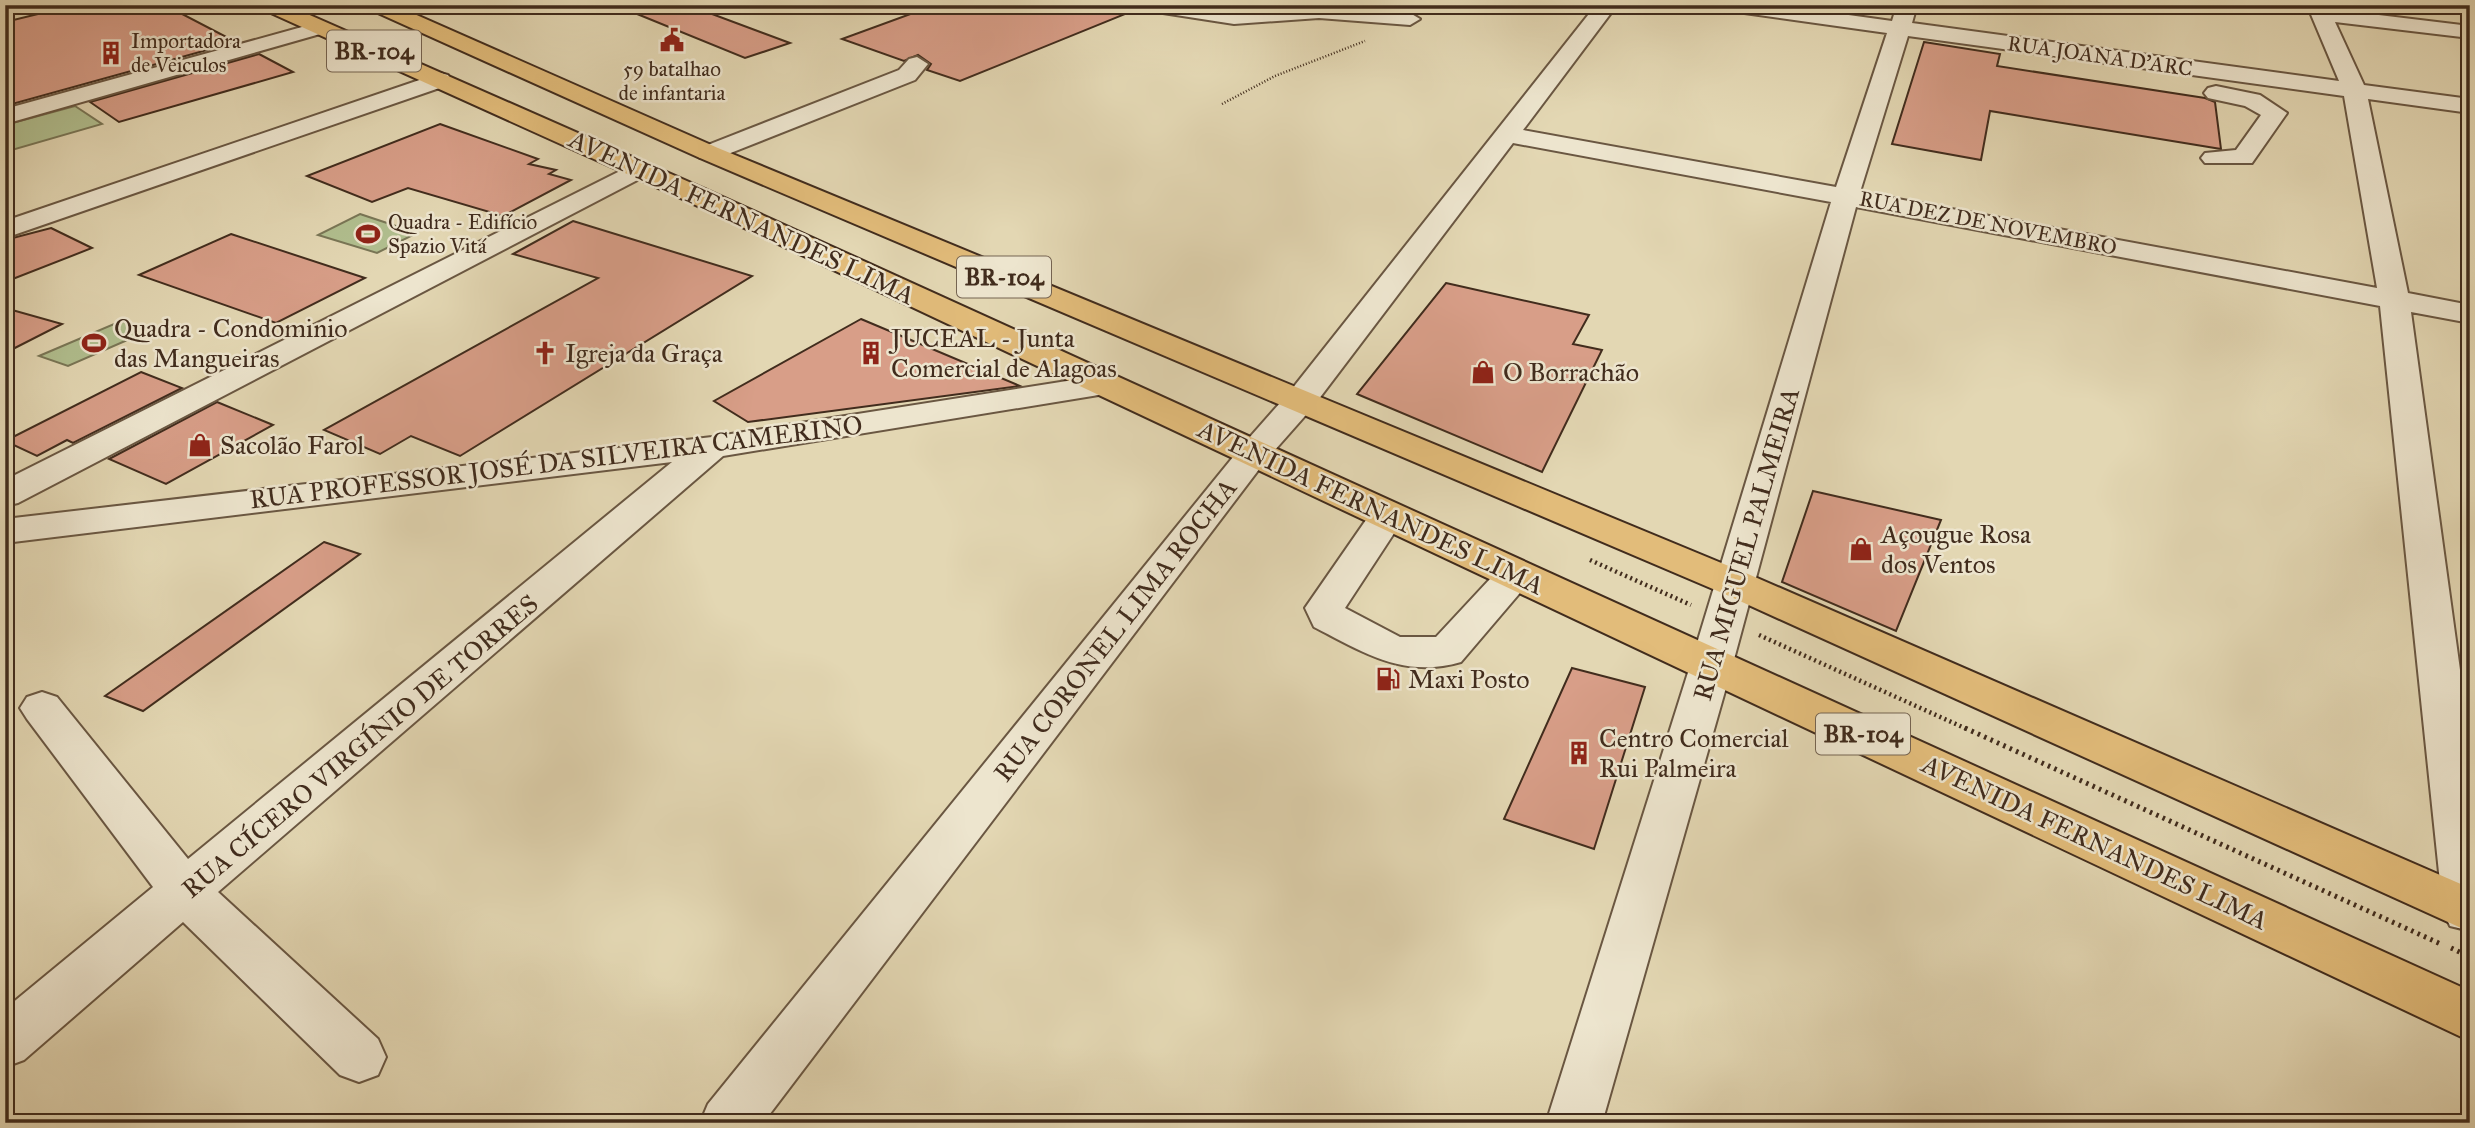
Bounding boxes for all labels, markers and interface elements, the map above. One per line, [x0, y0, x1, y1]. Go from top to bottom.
public building icon: 59 batalhao de infantaria [658, 26, 686, 54]
place label: Importadora de Veiculos [131, 28, 241, 78]
street label: RUA JOANA D'ARC [2006, 30, 2194, 82]
road number: BR-104 [327, 31, 421, 72]
building icon: Importadora de Veiculos [97, 39, 125, 67]
place label: 59 batalhao de infantaria [619, 56, 726, 106]
street label: AVENIDA FERNANDES LIMA [563, 122, 920, 312]
street label: RUA DEZ DE NOVEMBRO [1857, 185, 2119, 261]
place label: Quadra - Edifício Spazio Vitá [388, 209, 538, 259]
sports icon: Quadra - Edifício Spazio Vitá [354, 220, 382, 248]
road number: BR-104 [957, 256, 1051, 298]
place label: Quadra - Condominio das Mangueiras [114, 312, 348, 374]
place label: JUCEAL - Junta Comercial de Alagoas [888, 322, 1117, 384]
sports icon: Quadra - Condominio das Mangueiras [80, 329, 108, 357]
place label: Igreja da Graça [565, 337, 723, 369]
church icon: Igreja da Graça [531, 339, 559, 367]
building icon: JUCEAL - Junta Comercial de Alagoas [857, 339, 885, 367]
place label: O Borrachão [1503, 356, 1639, 388]
shop icon: O Borrachão [1469, 358, 1497, 386]
street label: RUA MIGUEL PALMEIRA [1686, 383, 1806, 704]
street label: RUA PROFESSOR JOSÉ DA SILVEIRA CAMERINO [248, 408, 864, 516]
street label: AVENIDA FERNANDES LIMA [1192, 412, 1549, 602]
place label: Sacolão Farol [220, 429, 364, 461]
shop icon: Sacolão Farol [186, 431, 214, 459]
street label: RUA CORONEL LIMA ROCHA [987, 472, 1244, 788]
place label: Açougue Rosa dos Ventos [1880, 518, 2031, 580]
shop icon: Açougue Rosa dos Ventos [1847, 535, 1875, 563]
street label: RUA CÍCERO VIRGÍNIO DE TORRES [175, 587, 545, 905]
place label: Maxi Posto [1408, 663, 1530, 695]
fuel station icon: Maxi Posto [1374, 665, 1402, 693]
road number: BR-104 [1816, 714, 1910, 754]
place label: Centro Comercial Rui Palmeira [1599, 722, 1789, 784]
building icon: Centro Comercial Rui Palmeira [1565, 739, 1593, 767]
street label: AVENIDA FERNANDES LIMA [1916, 747, 2273, 937]

